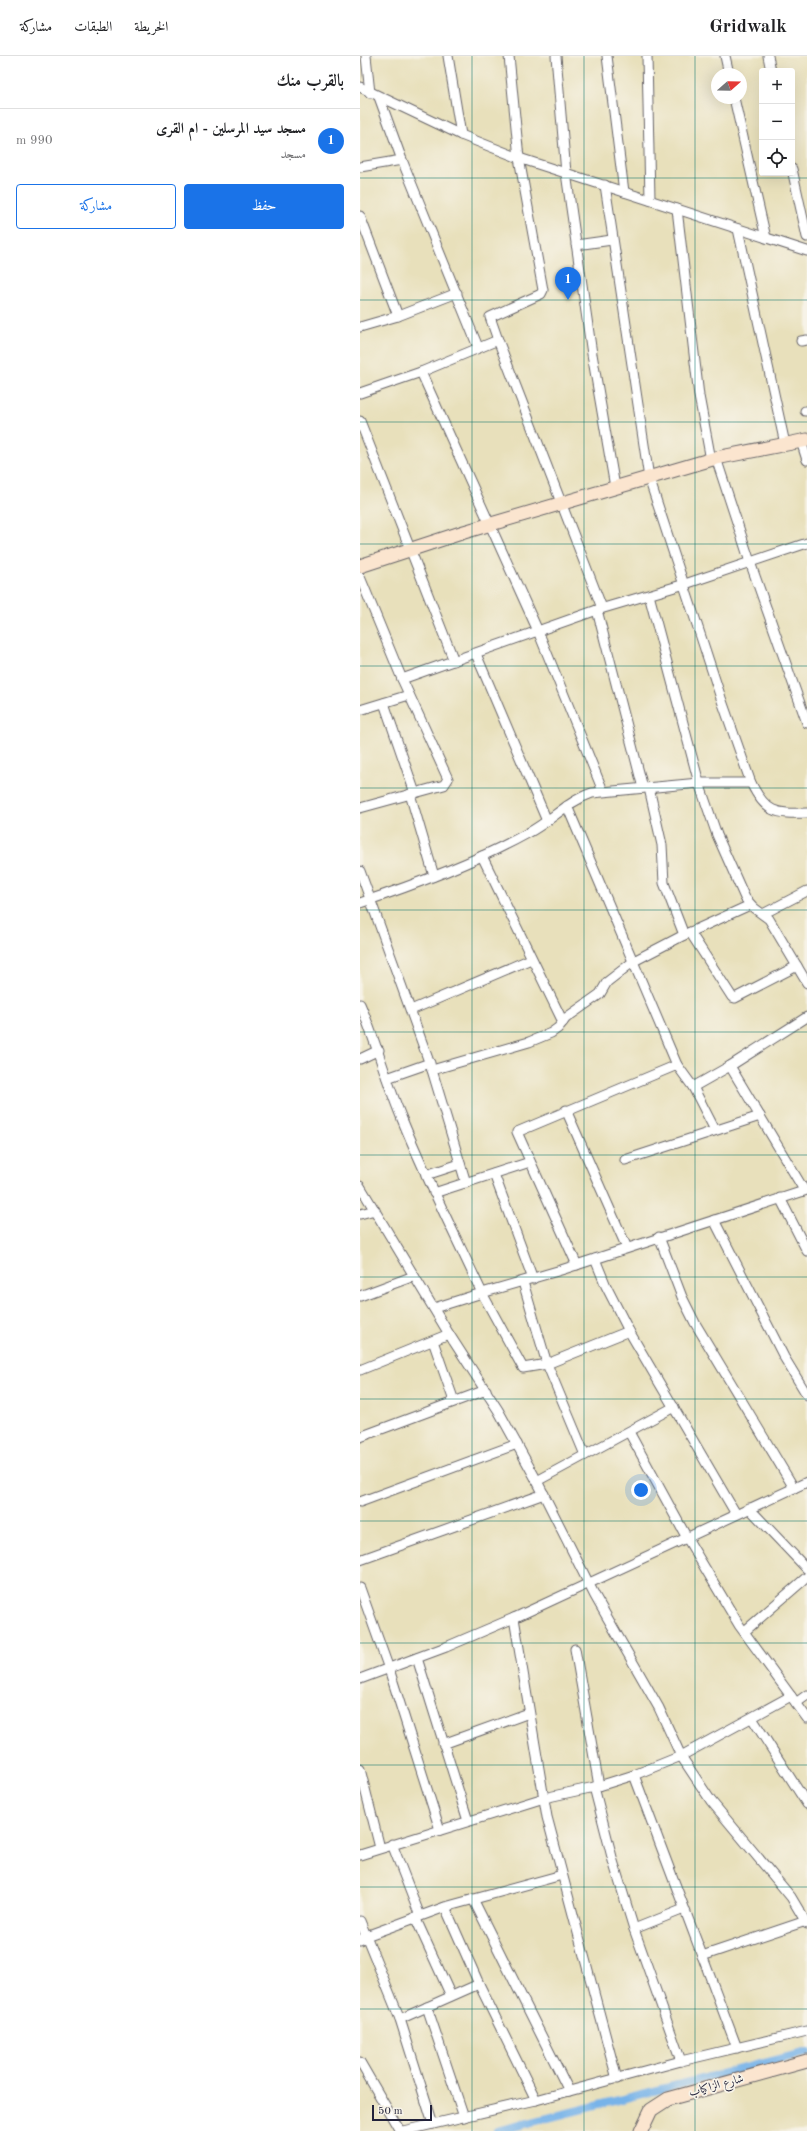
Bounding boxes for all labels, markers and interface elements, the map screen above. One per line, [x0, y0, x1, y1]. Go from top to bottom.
text: Gridwalk [709, 18, 787, 37]
text: مشاركة [20, 20, 52, 34]
text: الطبقات [74, 20, 112, 34]
text: الخريطة [134, 20, 168, 34]
north arrow [711, 68, 747, 104]
map controls [759, 68, 795, 176]
button: + [759, 68, 795, 104]
text: بالقرب منك [276, 73, 344, 90]
button: − [759, 104, 795, 140]
text: مسجد سيد المرسلين - ام القرى [156, 122, 306, 137]
text: 990 m [16, 134, 53, 147]
text: 1 [327, 134, 335, 147]
button: locate [759, 140, 795, 176]
text: مسجد [280, 148, 306, 161]
button: مشاركة [16, 184, 176, 229]
button: حفظ [184, 184, 344, 229]
pin: 1 [555, 267, 581, 300]
your location [631, 1480, 651, 1500]
street label: شارع الزاكياب [688, 2073, 746, 2103]
scale bar [372, 2103, 432, 2122]
text: 50 m [378, 2106, 403, 2117]

